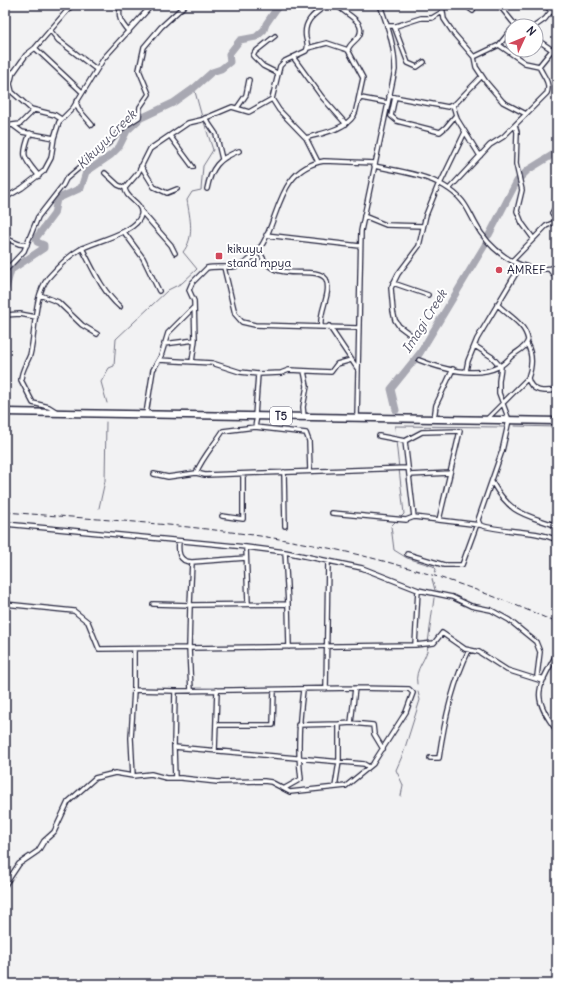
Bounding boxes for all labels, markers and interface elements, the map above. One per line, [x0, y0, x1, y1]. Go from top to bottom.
north arrow [504, 18, 544, 58]
text: N [524, 23, 539, 39]
water label: Kikuyu Creek [73, 105, 141, 173]
place label: kikuyu stand mpya [227, 241, 291, 270]
marker: kikuyu stand mpya [214, 251, 224, 261]
place label: AMREF [507, 262, 546, 277]
marker: AMREF [494, 265, 504, 275]
water label: Imagi Creek [398, 285, 451, 356]
road number: T5 [270, 407, 292, 425]

